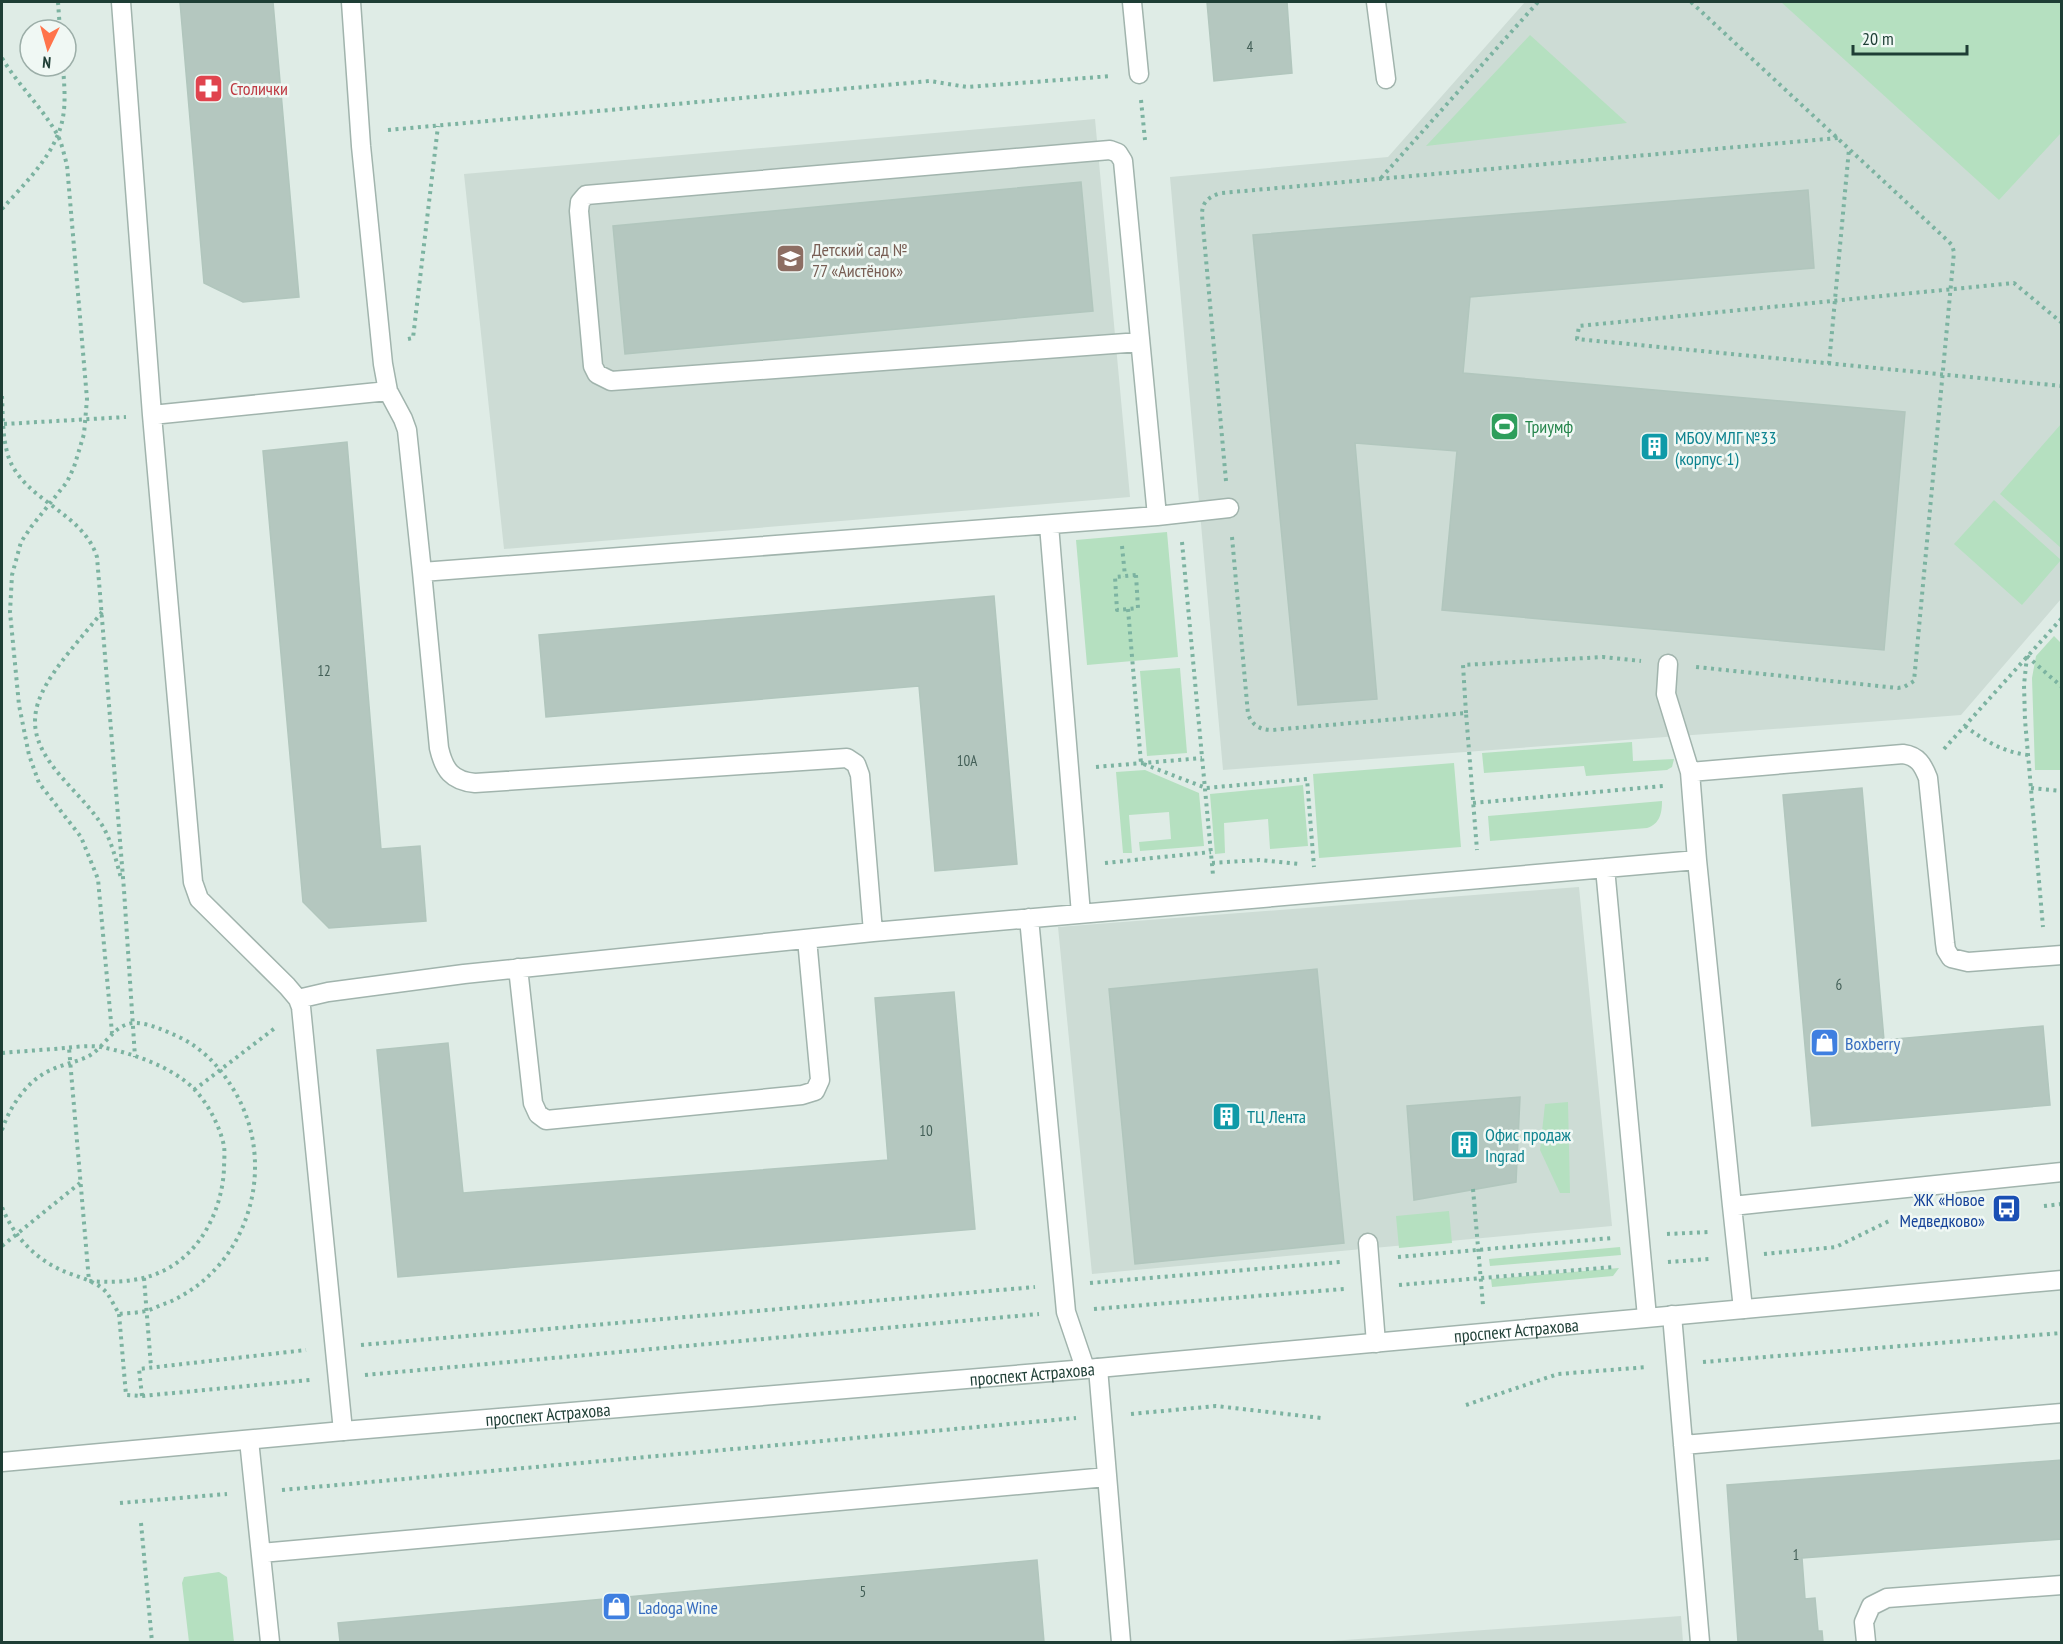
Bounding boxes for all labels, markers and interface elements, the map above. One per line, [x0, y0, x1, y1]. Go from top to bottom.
north arrow [18, 18, 78, 78]
scale bar [1853, 18, 1967, 56]
text: 20 m [1862, 27, 1894, 50]
house number: 4 [1247, 37, 1254, 56]
text: N [42, 53, 52, 73]
pharmacy icon: Столички [193, 72, 225, 104]
place label: Столички [230, 77, 288, 100]
place label: Детский сад № 77 «Аистёнок» [812, 238, 908, 282]
school or university icon: Детский сад № 77 «Аистёнок» [775, 243, 807, 275]
sports icon: Триумф [1488, 410, 1520, 442]
place label: Триумф [1525, 415, 1573, 438]
place label: МБОУ МЛГ №33 (корпус 1) [1675, 426, 1777, 470]
building icon: МБОУ МЛГ №33 (корпус 1) [1638, 431, 1670, 463]
house number: 12 [317, 661, 331, 680]
house number: 10А [957, 751, 978, 770]
house number: 6 [1836, 975, 1843, 994]
shop icon: Boxberry [1808, 1027, 1840, 1059]
place label: Boxberry [1845, 1032, 1900, 1055]
building icon: ТЦ Лента [1210, 1100, 1242, 1132]
place label: ТЦ Лента [1247, 1105, 1306, 1128]
house number: 10 [919, 1121, 933, 1140]
place label: Офис продаж Ingrad [1485, 1123, 1571, 1167]
building icon: Офис продаж Ingrad [1448, 1128, 1480, 1160]
place label: ЖК «Новое Медведково» [1900, 1188, 1985, 1232]
bus stop icon: ЖК «Новое Медведково» [1990, 1193, 2022, 1225]
street label: проспект Астрахова [1453, 1313, 1580, 1347]
street label: проспект Астрахова [969, 1357, 1096, 1390]
street label: проспект Астрахова [484, 1397, 611, 1431]
house number: 1 [1793, 1545, 1799, 1564]
house number: 5 [860, 1582, 866, 1601]
shop icon: Ladoga Wine [601, 1591, 633, 1623]
place label: Ladoga Wine [638, 1596, 718, 1619]

